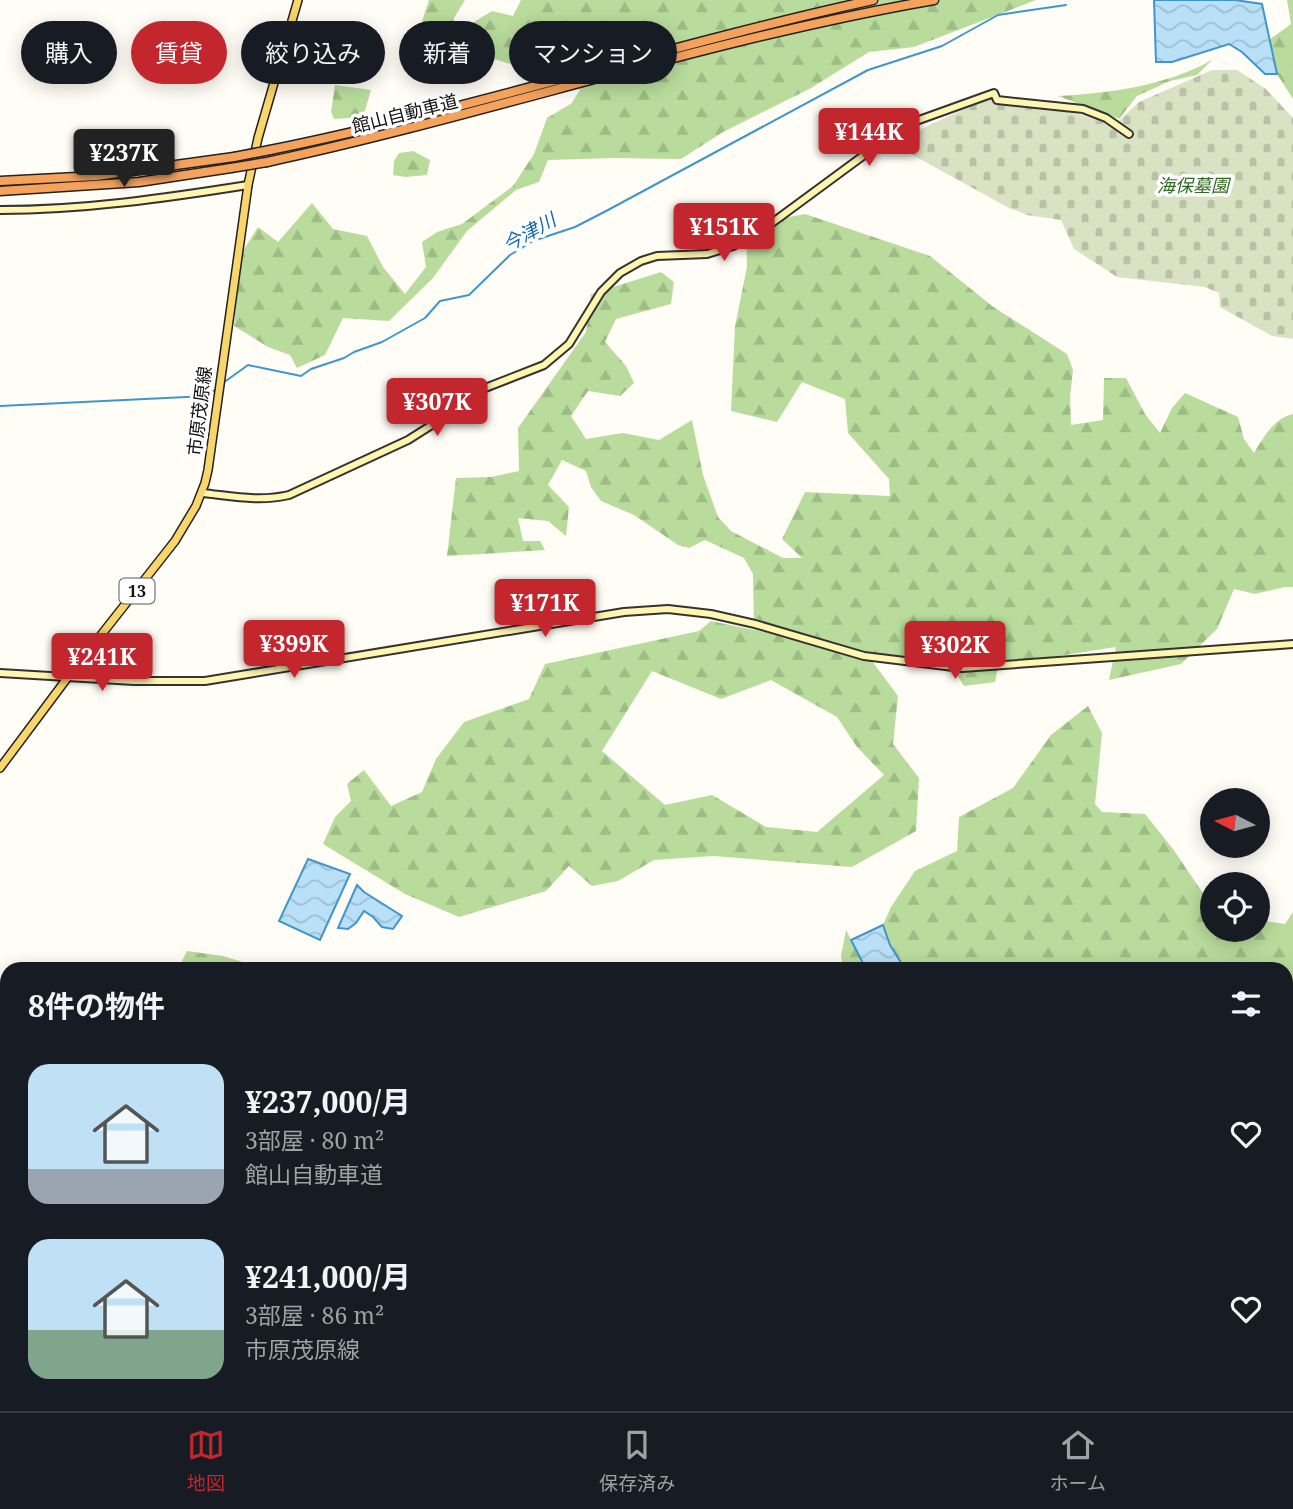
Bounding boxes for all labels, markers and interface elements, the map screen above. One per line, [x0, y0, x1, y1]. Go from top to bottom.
chip: 購入 [21, 21, 117, 84]
chip: 賃貸 [131, 21, 227, 84]
chip: 絞り込み [241, 21, 385, 84]
chip: 新着 [399, 21, 495, 84]
chip: マンション [509, 21, 677, 84]
street label: 館山自動車道 [349, 88, 460, 138]
pin: ¥144K [820, 108, 918, 168]
text: ¥144K [835, 115, 903, 147]
pin: ¥237K [75, 130, 173, 189]
text: ¥237K [90, 136, 158, 168]
park label: 海保墓園 [1157, 173, 1232, 197]
pin: ¥151K [675, 204, 773, 263]
water label: 今津川 [498, 206, 562, 257]
text: ¥151K [690, 210, 758, 242]
street label: 市原茂原線 [182, 365, 216, 457]
pin: ¥307K [388, 378, 486, 438]
text: ¥307K [403, 385, 471, 417]
road number: 13 [120, 578, 154, 604]
pin: ¥171K [496, 580, 594, 639]
text: ¥171K [511, 586, 579, 618]
pin: ¥399K [245, 620, 343, 680]
pin: ¥302K [906, 622, 1004, 681]
text: ¥399K [260, 627, 328, 659]
text: ¥302K [921, 628, 989, 660]
pin: ¥241K [53, 634, 151, 693]
text: ¥241K [68, 640, 136, 672]
north arrow [1200, 788, 1270, 858]
map controls [1200, 788, 1270, 942]
button: locate [1200, 872, 1270, 942]
text: 8件の物件 [28, 985, 165, 1026]
icon: filters [1227, 985, 1265, 1023]
text: ¥237,000/月 [245, 1081, 411, 1122]
icon: home [84, 1092, 168, 1176]
icon: heart [1227, 1115, 1265, 1153]
text: 3部屋 · 80 m² [245, 1124, 384, 1156]
text: 館山自動車道 [245, 1158, 383, 1190]
text: ¥241,000/月 [245, 1256, 411, 1297]
icon: home [84, 1267, 168, 1351]
icon: heart [1227, 1290, 1265, 1328]
text: 3部屋 · 86 m² [245, 1299, 384, 1331]
text: 市原茂原線 [245, 1333, 360, 1365]
tab: 地図 [187, 1426, 225, 1496]
tab: 保存済み [599, 1426, 675, 1496]
tab: ホーム [1049, 1426, 1106, 1496]

